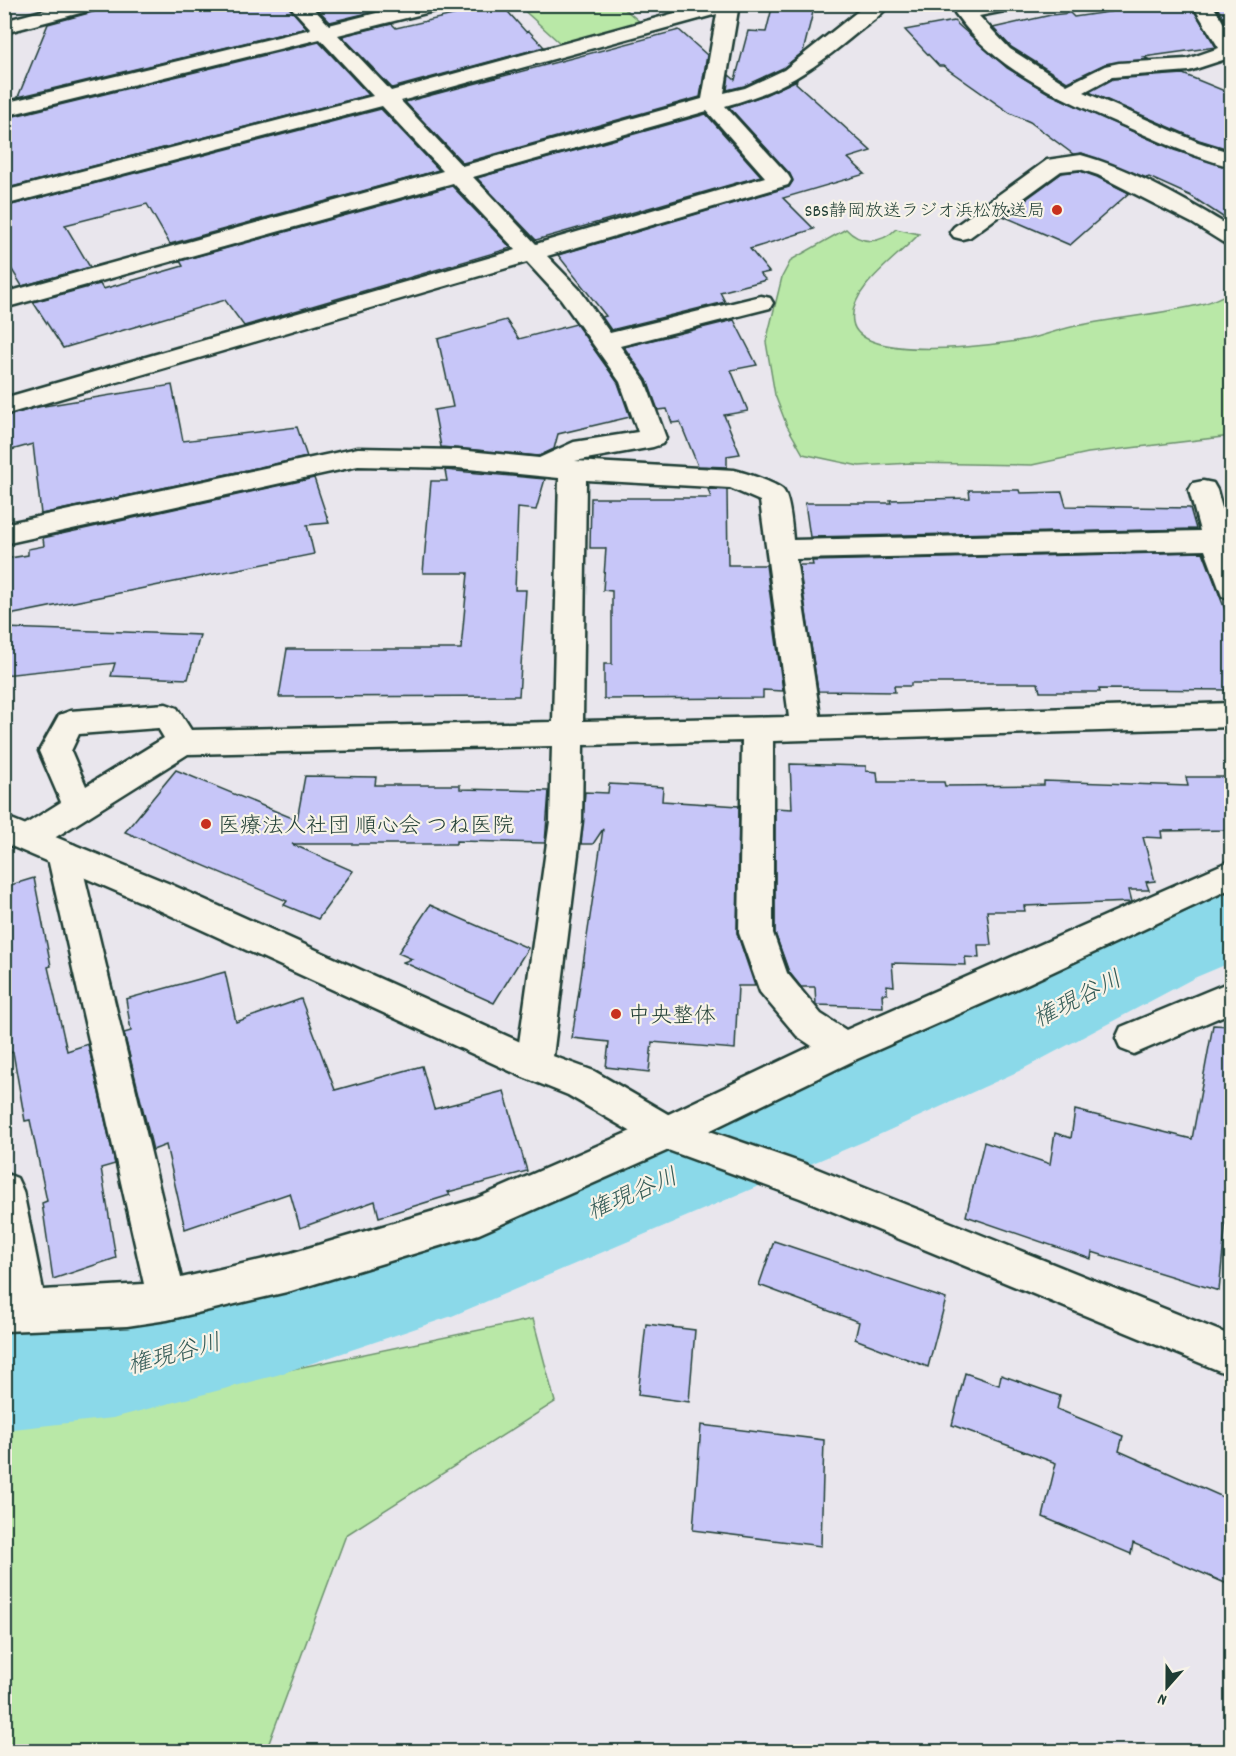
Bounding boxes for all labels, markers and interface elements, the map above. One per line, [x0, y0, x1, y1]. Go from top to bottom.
place label: SBS静岡放送ラジオ浜松放送局 [805, 200, 1045, 225]
marker: SBS静岡放送ラジオ浜松放送局 [1050, 203, 1064, 217]
place label: 医療法人社団 順心会 つね医院 [218, 812, 514, 843]
marker: 医療法人社団 順心会 つね医院 [199, 817, 213, 831]
water label: 権現谷川 [1028, 964, 1129, 1038]
place label: 中央整体 [628, 1002, 716, 1033]
marker: 中央整体 [609, 1007, 623, 1021]
water label: 権現谷川 [582, 1161, 684, 1230]
water label: 権現谷川 [124, 1327, 226, 1385]
north arrow [1137, 1657, 1197, 1717]
text: N [1155, 1686, 1170, 1711]

